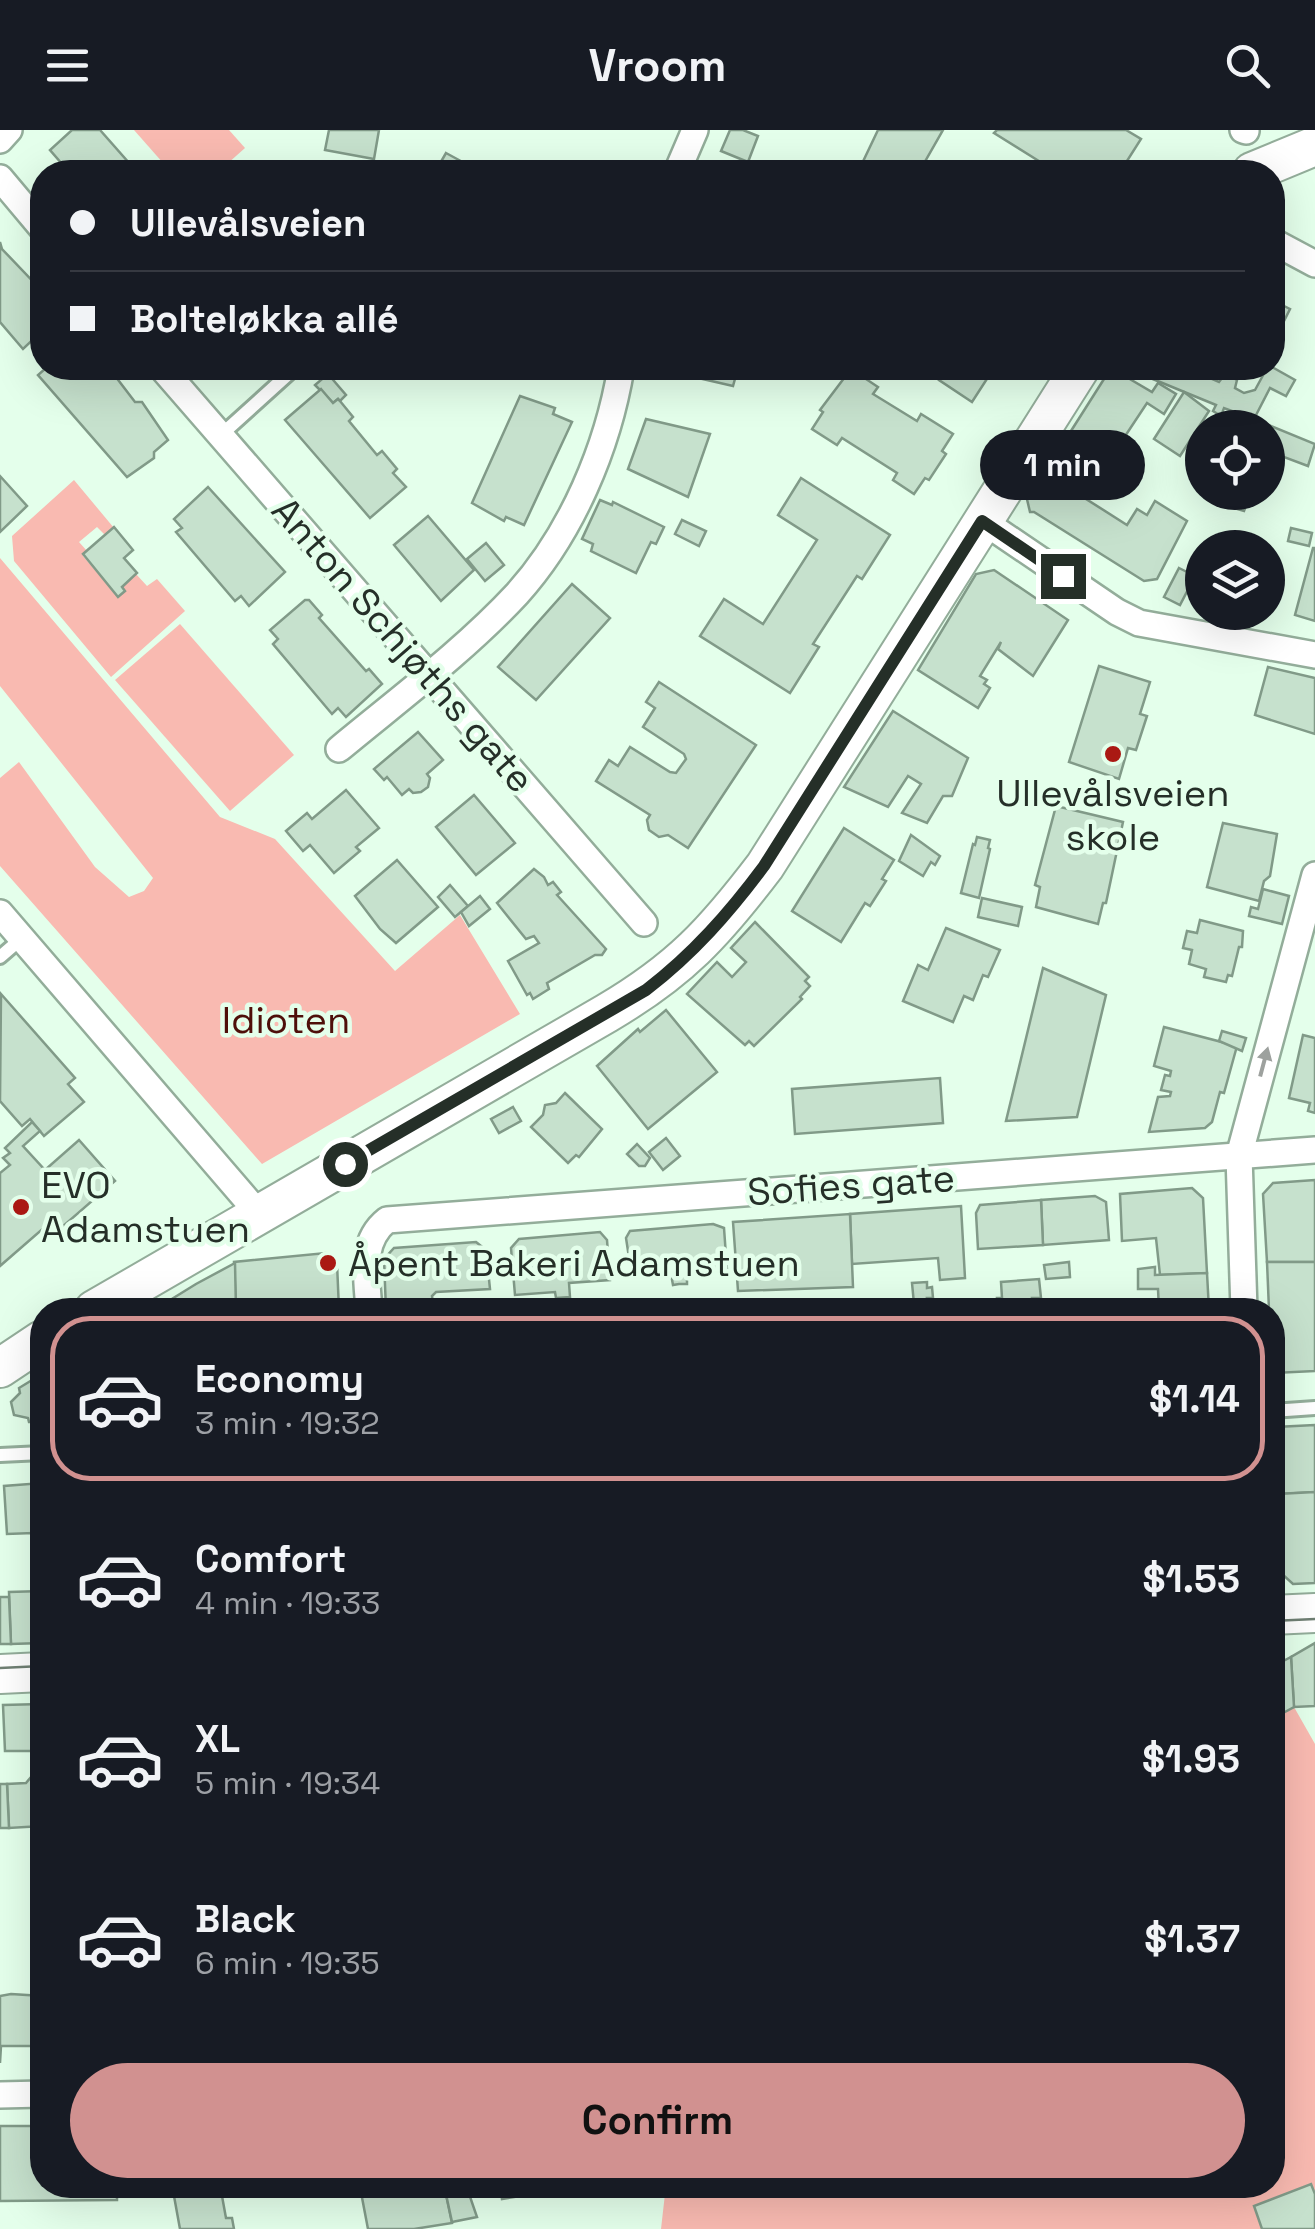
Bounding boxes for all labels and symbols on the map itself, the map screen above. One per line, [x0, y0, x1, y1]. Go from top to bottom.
callout: 1 min [980, 431, 1146, 501]
street label: Anton Schjøths gate [261, 487, 545, 803]
route end [1041, 554, 1086, 599]
marker: Ullevålsveien skole [1102, 743, 1124, 765]
place label: Ullevålsveien skole [996, 769, 1230, 861]
park label: Idioten [222, 996, 350, 1044]
one-way arrow [1257, 1046, 1273, 1077]
route start [323, 1142, 368, 1187]
street label: Sofies gate [746, 1154, 956, 1216]
place label: EVO Adamstuen [41, 1161, 250, 1253]
marker: EVO Adamstuen [10, 1196, 32, 1218]
place label: Åpent Bakeri Adamstuen [348, 1239, 800, 1287]
marker: Åpent Bakeri Adamstuen [317, 1252, 339, 1274]

